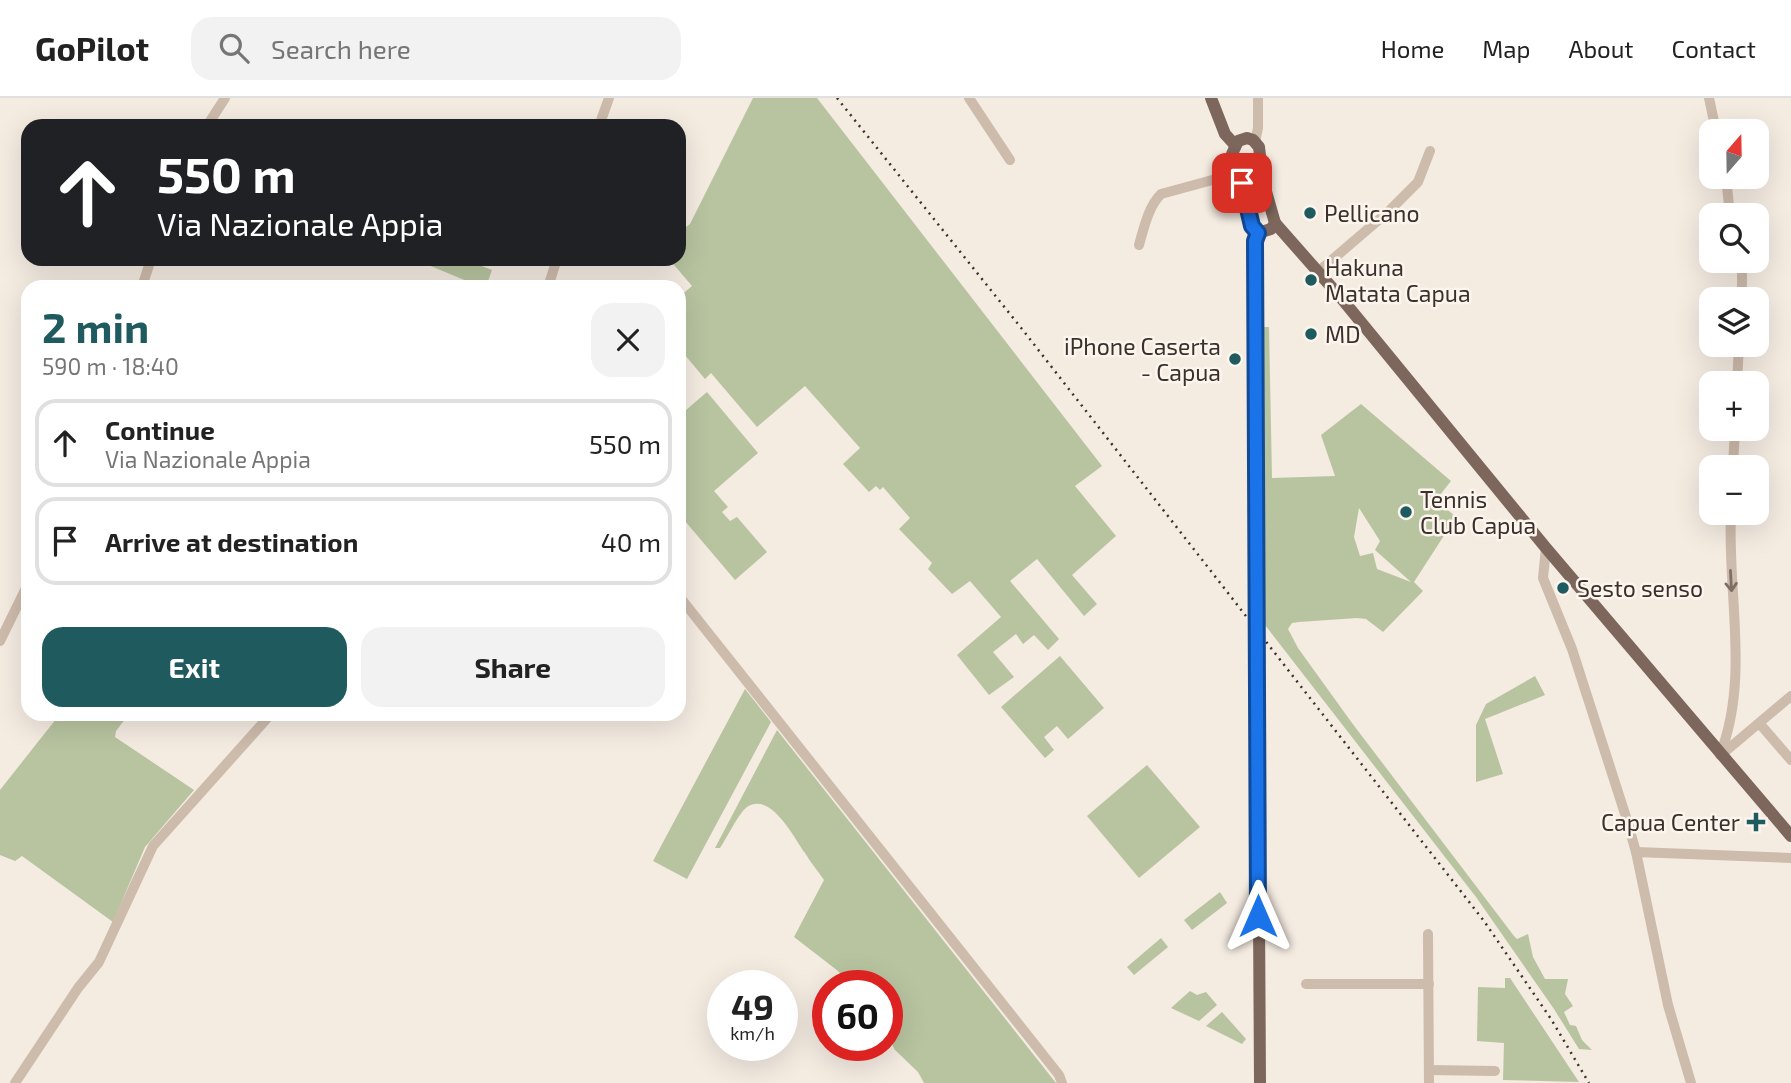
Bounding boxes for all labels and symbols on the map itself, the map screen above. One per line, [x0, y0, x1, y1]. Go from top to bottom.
north arrow [1699, 119, 1769, 189]
pin [1212, 153, 1272, 213]
place label: Pellicano [1324, 199, 1419, 227]
marker: Pellicano [1302, 205, 1318, 221]
place label: Hakuna Matata Capua [1325, 253, 1471, 307]
marker: Hakuna Matata Capua [1303, 272, 1319, 288]
place label: MD [1325, 320, 1360, 348]
marker: MD [1303, 326, 1319, 342]
place label: iPhone Caserta - Capua [1064, 332, 1221, 386]
marker: iPhone Caserta - Capua [1227, 351, 1243, 367]
place label: Tennis Club Capua [1420, 485, 1536, 539]
marker: Tennis Club Capua [1398, 504, 1414, 520]
one-way arrow [1725, 569, 1738, 592]
place label: Sesto senso [1577, 574, 1703, 602]
marker: Sesto senso [1555, 580, 1571, 596]
place label: Capua Center [1601, 808, 1740, 836]
marker: Capua Center [1746, 812, 1766, 832]
position arrow [1221, 879, 1295, 953]
speed limit sign: 60 [812, 970, 903, 1061]

